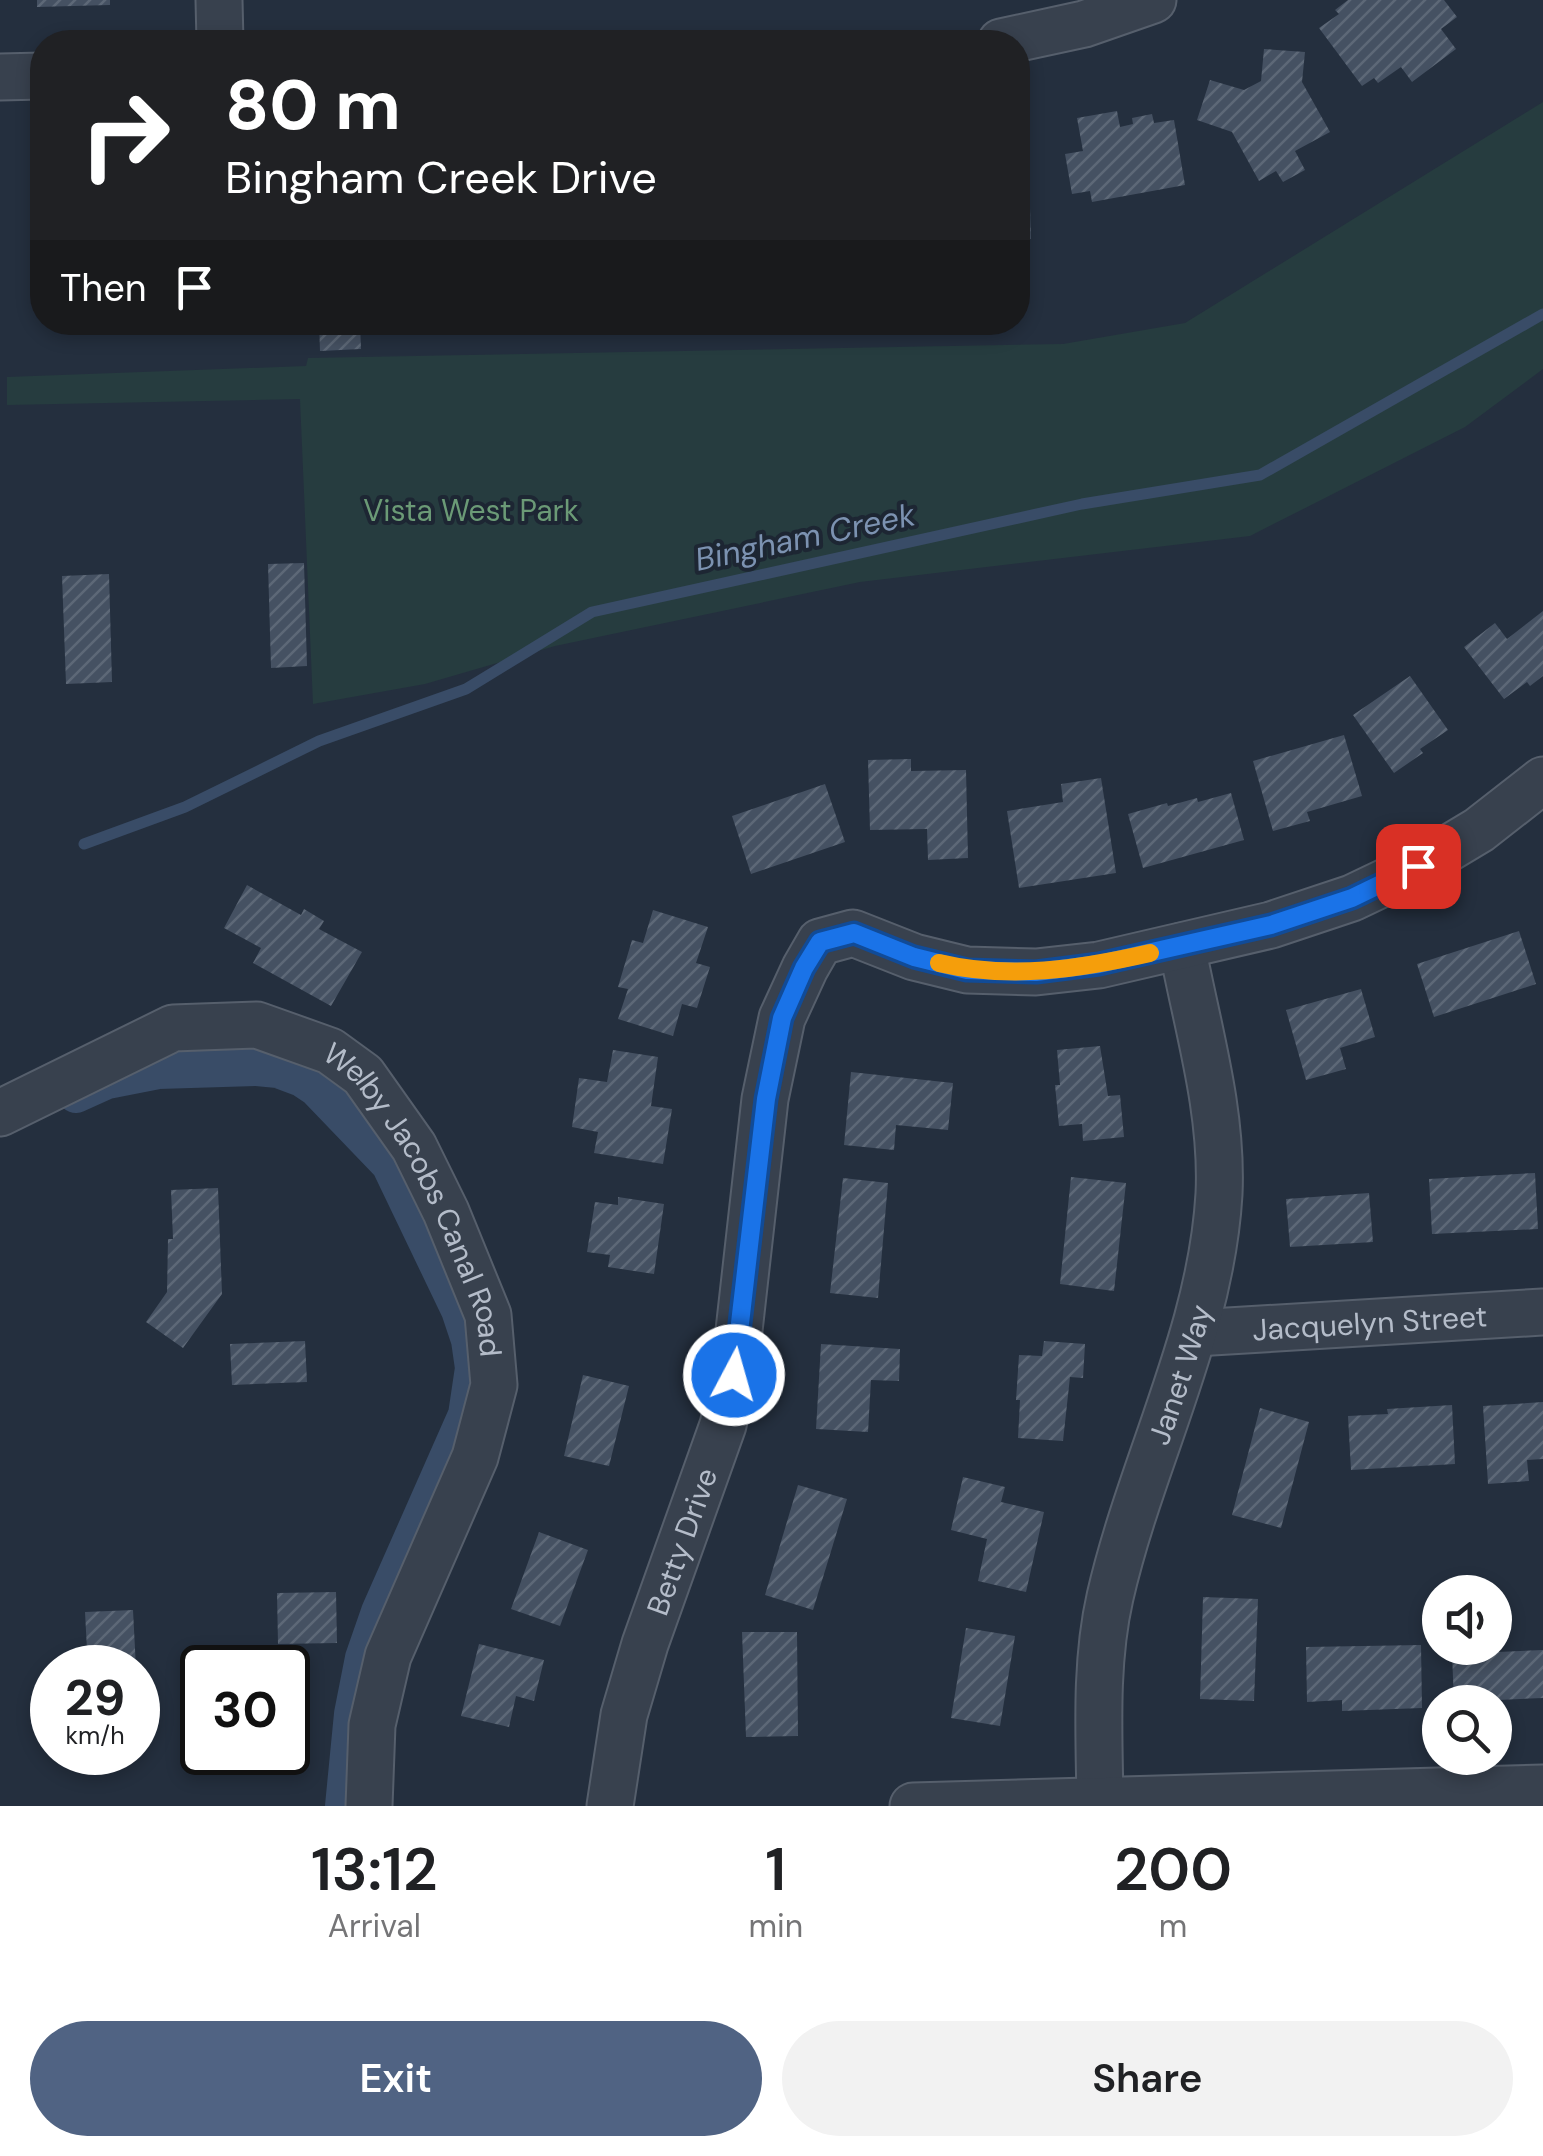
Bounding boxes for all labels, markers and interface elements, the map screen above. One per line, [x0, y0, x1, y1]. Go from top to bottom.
text: 80 m [225, 60, 401, 151]
icon: right [60, 70, 190, 200]
text: Bingham Creek Drive [225, 148, 657, 207]
icon: arrive [167, 260, 222, 315]
text: Then [60, 263, 147, 313]
park label: Vista West Park [363, 491, 579, 530]
water label: Bingham Creek [691, 493, 919, 581]
pin [1376, 824, 1461, 909]
icon: arrive [1391, 839, 1446, 894]
street label: Welby Jacobs Canal Road [316, 1033, 511, 1358]
street label: Jacquelyn Street [1251, 1296, 1488, 1349]
street label: Janet Way [1139, 1300, 1220, 1450]
position arrow [682, 1323, 786, 1427]
street label: Betty Drive [637, 1462, 726, 1620]
map controls [1422, 1575, 1512, 1775]
button: sound [1422, 1575, 1512, 1665]
speed limit sign: 30 [180, 1645, 310, 1775]
text: 29 [65, 1665, 125, 1731]
button: search [1422, 1685, 1512, 1775]
text: km/h [65, 1719, 125, 1752]
text: 13:12 [311, 1830, 438, 1909]
text: 1 [765, 1830, 786, 1909]
text: 200 [1114, 1830, 1232, 1909]
text: Arrival [328, 1905, 421, 1947]
text: min [749, 1905, 803, 1947]
text: m [1159, 1905, 1187, 1947]
button: Exit [30, 2021, 762, 2136]
button: Share [782, 2021, 1513, 2136]

